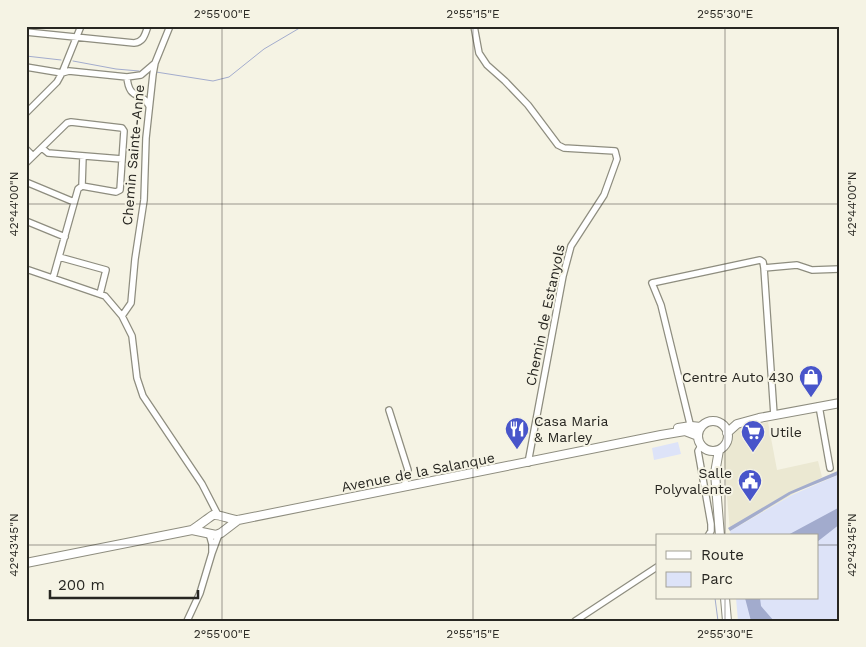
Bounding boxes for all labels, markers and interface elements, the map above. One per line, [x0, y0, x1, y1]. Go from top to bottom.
text: 2°55'00"E [194, 7, 251, 21]
text: 2°55'15"E [446, 7, 500, 21]
text: 2°55'30"E [697, 7, 753, 21]
street label: Chemin Sainte-Anne [119, 84, 147, 226]
text: 42°44'00"N [7, 172, 21, 237]
text: 42°44'00"N [845, 172, 859, 237]
street label: Chemin de Estanyols [522, 243, 568, 387]
shop icon: Centre Auto 430 [798, 364, 824, 398]
place label: Centre Auto 430 [682, 369, 794, 385]
place label: Casa Maria & Marley [534, 413, 609, 445]
restaurant icon: Casa Maria & Marley [504, 416, 530, 450]
supermarket icon: Utile [740, 419, 766, 453]
place label: Utile [770, 424, 802, 440]
street label: Avenue de la Salanque [340, 449, 496, 495]
place label: Salle Polyvalente [654, 465, 732, 497]
public building icon: Salle Polyvalente [737, 468, 763, 502]
text: 42°43'45"N [7, 513, 21, 577]
text: 42°43'45"N [845, 513, 859, 577]
legend [656, 534, 818, 600]
text: Route [701, 546, 744, 564]
scale bar [50, 567, 198, 599]
text: Parc [701, 570, 733, 588]
text: 200 m [58, 576, 105, 594]
text: 2°55'00"E [194, 627, 251, 641]
text: 2°55'15"E [446, 627, 500, 641]
text: 2°55'30"E [697, 627, 753, 641]

